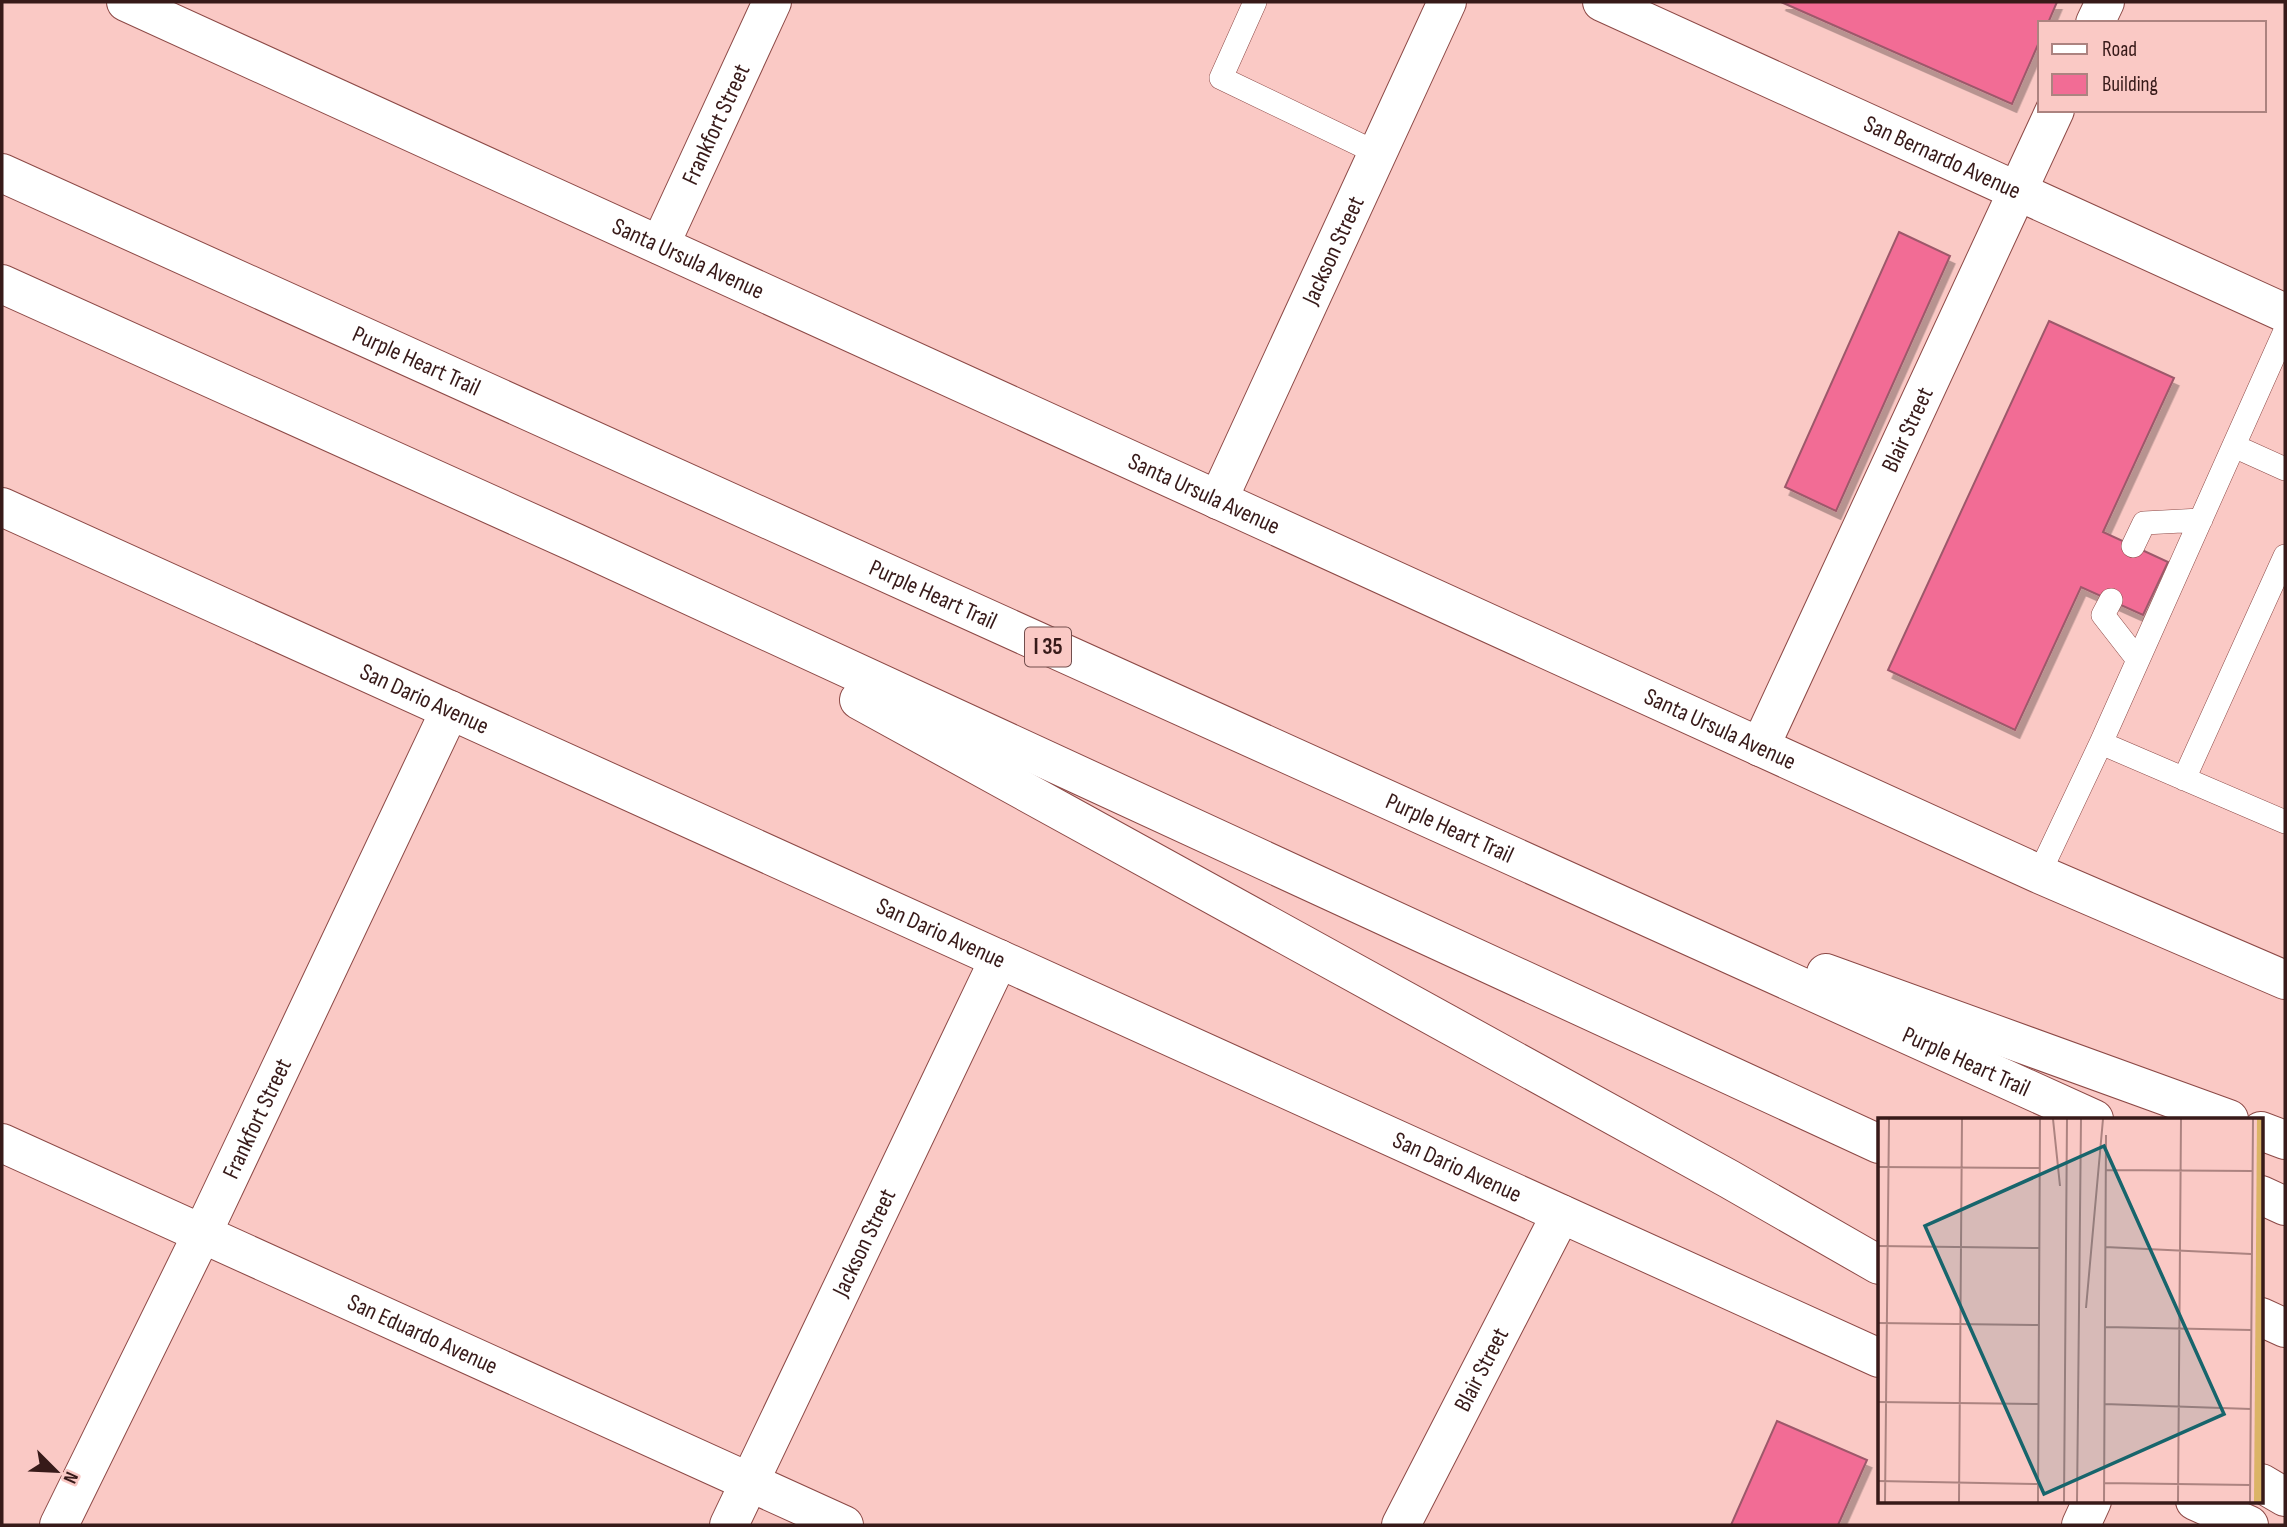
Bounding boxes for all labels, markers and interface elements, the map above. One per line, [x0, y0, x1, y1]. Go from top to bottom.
legend [2038, 21, 2266, 112]
text: Road [2102, 37, 2137, 62]
street label: Frankfort Street [675, 59, 756, 189]
text: Building [2102, 72, 2158, 97]
street label: San Bernardo Avenue [1859, 109, 2025, 205]
street label: Jackson Street [1295, 191, 1370, 310]
street label: Santa Ursula Avenue [608, 211, 769, 305]
street label: Purple Heart Trail [348, 319, 485, 402]
street label: Blair Street [1875, 382, 1939, 476]
street label: Santa Ursula Avenue [1124, 446, 1285, 541]
street label: Purple Heart Trail [865, 553, 1002, 636]
road number: I 35 [1025, 628, 1071, 666]
street label: San Dario Avenue [356, 657, 494, 740]
street label: Santa Ursula Avenue [1640, 682, 1801, 776]
street label: Purple Heart Trail [1381, 786, 1518, 869]
street label: San Dario Avenue [872, 891, 1010, 975]
street label: Purple Heart Trail [1898, 1020, 2035, 1103]
street label: Frankfort Street [216, 1054, 298, 1183]
inset map [1878, 1118, 2262, 1502]
street label: San Dario Avenue [1388, 1125, 1526, 1209]
street label: Jackson Street [825, 1184, 902, 1302]
street label: San Eduardo Avenue [343, 1287, 502, 1380]
street label: Blair Street [1448, 1323, 1515, 1416]
north arrow [21, 1436, 91, 1506]
text: N [58, 1468, 83, 1487]

